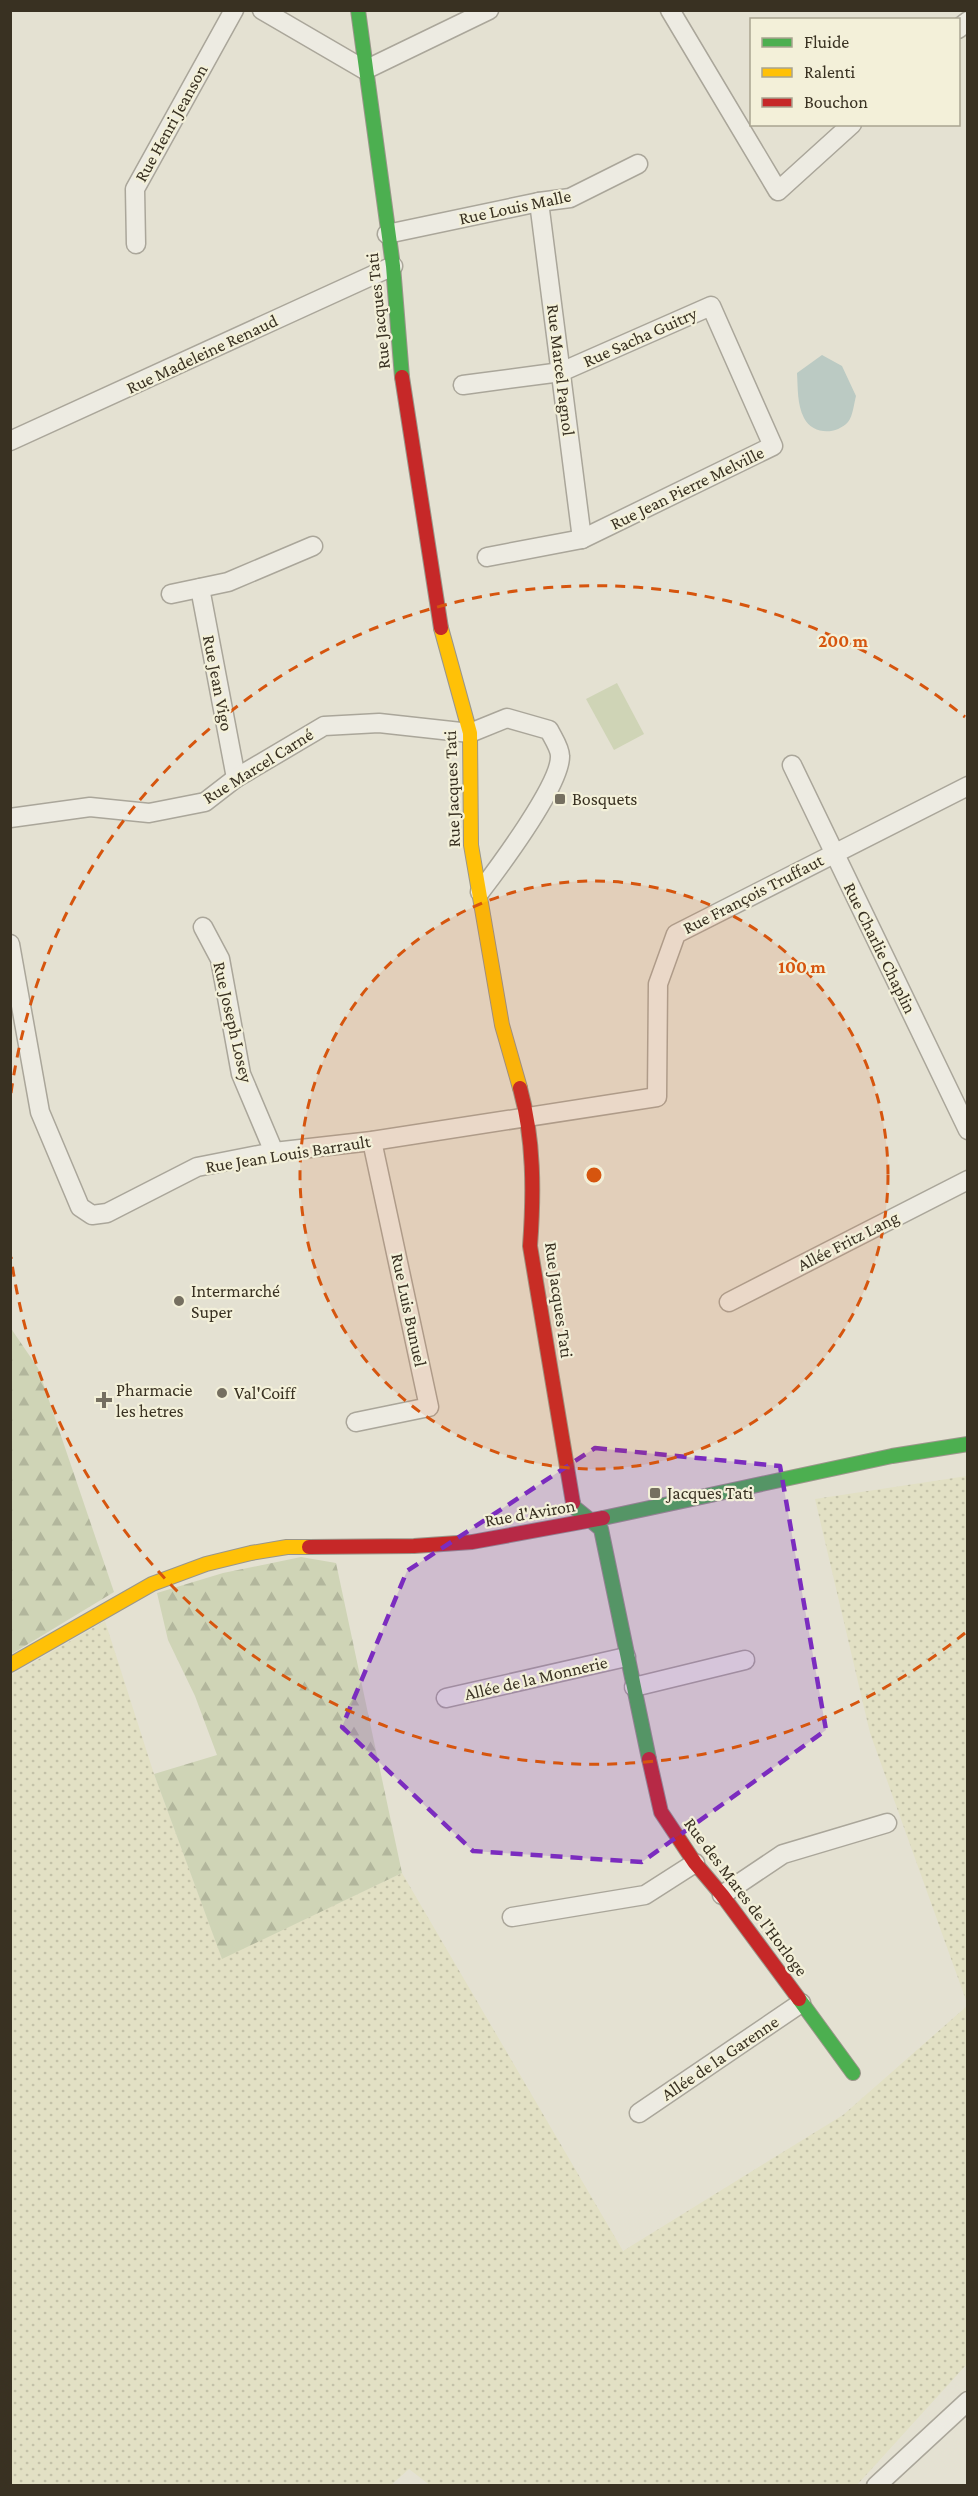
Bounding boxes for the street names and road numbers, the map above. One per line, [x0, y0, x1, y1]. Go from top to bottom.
street label: Rue Henri Jeanson [130, 60, 212, 185]
street label: Rue Louis Malle [457, 185, 573, 229]
street label: Rue Jacques Tati [362, 252, 394, 370]
street label: Rue Marcel Pagnol [543, 303, 579, 437]
street label: Rue Sacha Guitry [580, 303, 701, 371]
street label: Rue Madeleine Renaud [123, 310, 281, 398]
street label: Rue Jean Pierre Melville [607, 442, 767, 534]
street label: Rue Jean Vigo [199, 633, 237, 733]
street label: Rue Marcel Carné [199, 724, 317, 808]
street label: Rue Jacques Tati [440, 730, 464, 848]
street label: Rue François Truffaut [679, 849, 828, 938]
street label: Rue Charlie Chaplin [840, 879, 921, 1017]
street label: Rue Joseph Losey [209, 960, 257, 1085]
street label: Rue Jean Louis Barrault [204, 1131, 373, 1177]
street label: Allée Fritz Lang [794, 1207, 902, 1275]
street label: Rue Jacques Tati [541, 1241, 577, 1360]
street label: Rue Luis Bunuel [387, 1251, 431, 1369]
street label: Rue d'Aviron [483, 1495, 577, 1531]
street label: Allée de la Monnerie [463, 1652, 610, 1704]
street label: Rue des Mares de l'Horloge [680, 1814, 812, 1980]
street label: Allée de la Garenne [658, 2011, 782, 2105]

